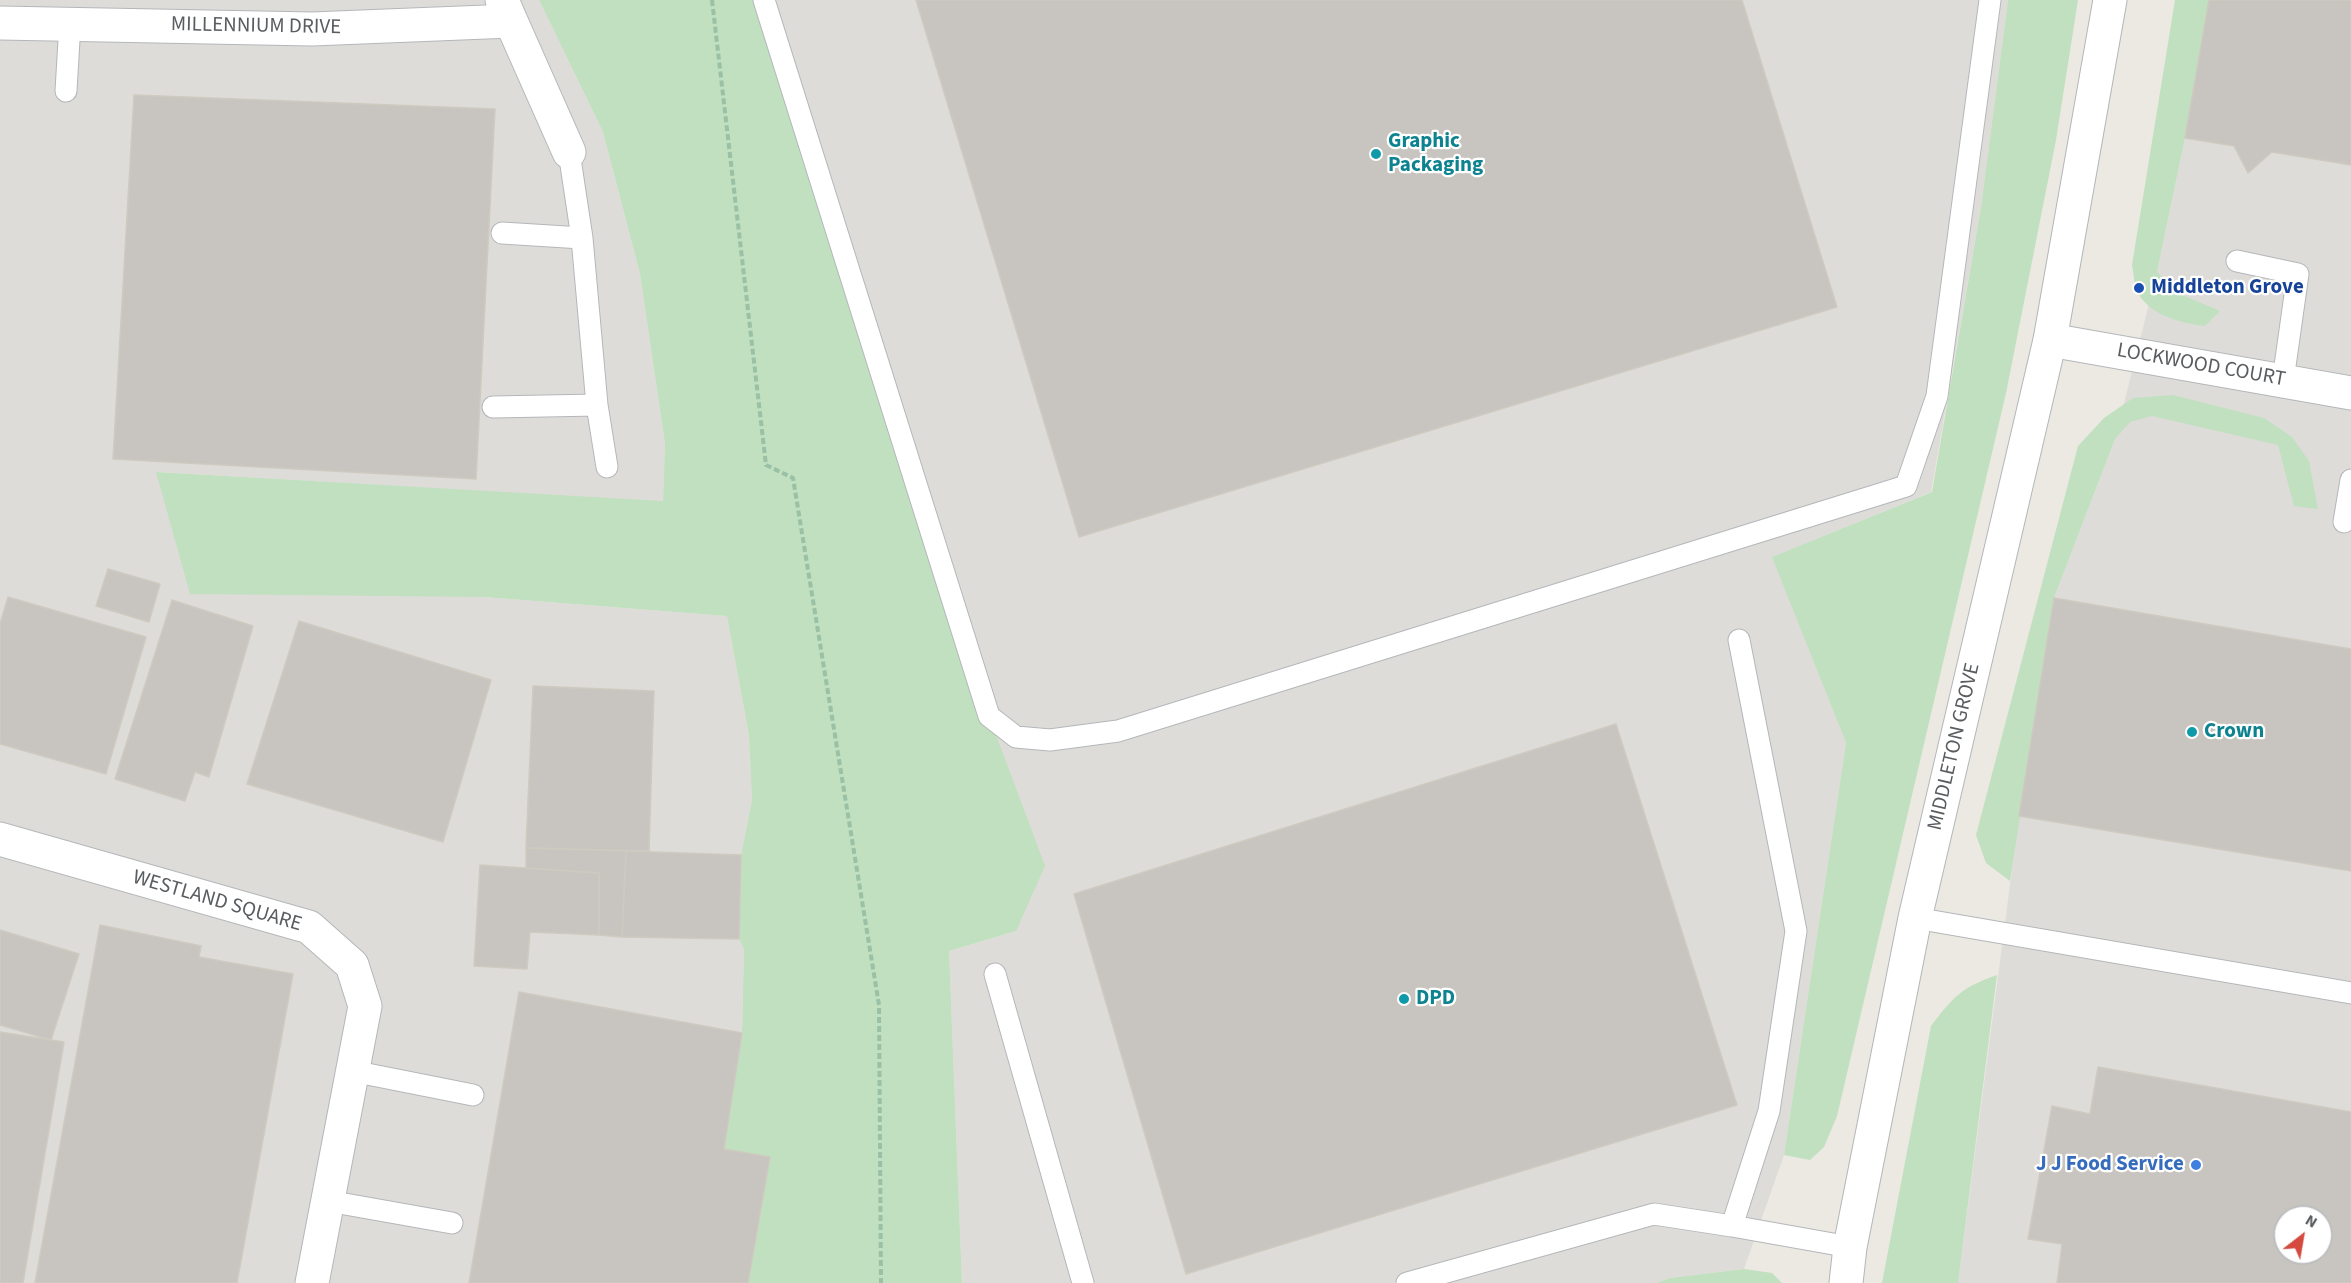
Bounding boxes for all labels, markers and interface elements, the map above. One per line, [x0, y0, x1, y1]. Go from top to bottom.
street label: MILLENNIUM DRIVE [171, 13, 341, 41]
place label: Graphic Packaging [1388, 129, 1483, 179]
marker: Graphic Packaging [1369, 147, 1383, 161]
place label: Middleton Grove [2151, 275, 2304, 301]
marker: Middleton Grove [2132, 281, 2146, 295]
street label: LOCKWOOD COURT [2115, 339, 2287, 393]
street label: MIDDLETON GROVE [1924, 661, 1986, 833]
place label: Crown [2204, 719, 2264, 745]
marker: Crown [2185, 725, 2199, 739]
street label: WESTLAND SQUARE [130, 866, 304, 938]
place label: DPD [1416, 986, 1455, 1012]
marker: DPD [1397, 992, 1411, 1006]
place label: J J Food Service [2036, 1152, 2184, 1178]
marker: J J Food Service [2189, 1158, 2203, 1172]
north arrow [2273, 1205, 2333, 1265]
text: N [2301, 1209, 2321, 1233]

